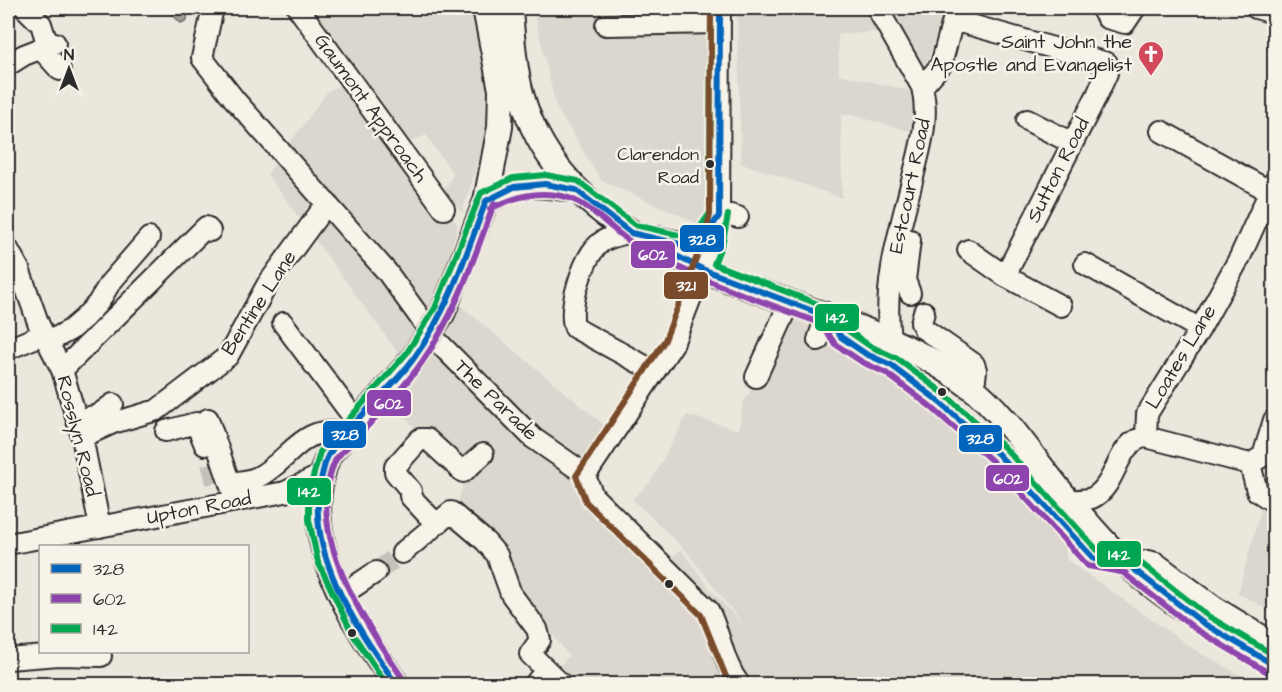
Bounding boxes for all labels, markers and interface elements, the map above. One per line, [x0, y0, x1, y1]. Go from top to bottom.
street label: Gaumont Approach [308, 28, 434, 188]
place label: Saint John the Apostle and Evangelist [930, 28, 1132, 80]
north arrow [39, 39, 99, 99]
church icon: Saint John the Apostle and Evangelist [1136, 39, 1166, 77]
text: N [64, 44, 74, 66]
street label: Sutton Road [1020, 113, 1096, 227]
street label: Estcourt Road [882, 116, 938, 256]
place label: Clarendon Road [617, 142, 699, 190]
marker: Clarendon Road [704, 158, 716, 170]
line badge: 328 [679, 224, 725, 253]
text: 328 [687, 229, 716, 251]
line badge: 602 [630, 240, 676, 269]
text: 602 [638, 244, 668, 266]
street label: Bentine Lane [215, 245, 303, 361]
line badge: 321 [663, 271, 709, 300]
text: 321 [675, 275, 697, 297]
street label: Loates Lane [1139, 299, 1223, 414]
line badge: 142 [814, 303, 860, 332]
text: 142 [826, 307, 849, 329]
street label: The Parade [448, 353, 544, 447]
street label: Rosslyn Road [48, 373, 107, 500]
unlabelled marker [936, 386, 948, 398]
line badge: 602 [366, 389, 412, 417]
text: 602 [374, 393, 404, 415]
line badge: 328 [322, 420, 367, 449]
text: 328 [330, 424, 359, 446]
line badge: 328 [958, 424, 1003, 453]
text: 328 [965, 428, 994, 450]
line badge: 602 [985, 464, 1030, 492]
text: 602 [993, 468, 1023, 490]
line badge: 142 [286, 477, 332, 506]
text: 142 [298, 481, 321, 503]
street label: Upton Road [144, 484, 254, 532]
line badge: 142 [1096, 540, 1142, 568]
text: 142 [1108, 544, 1131, 566]
legend [39, 545, 249, 653]
text: 328 [93, 557, 124, 582]
unlabelled marker [663, 578, 675, 590]
text: 602 [93, 587, 127, 612]
text: 142 [93, 617, 119, 642]
unlabelled marker [346, 627, 358, 639]

